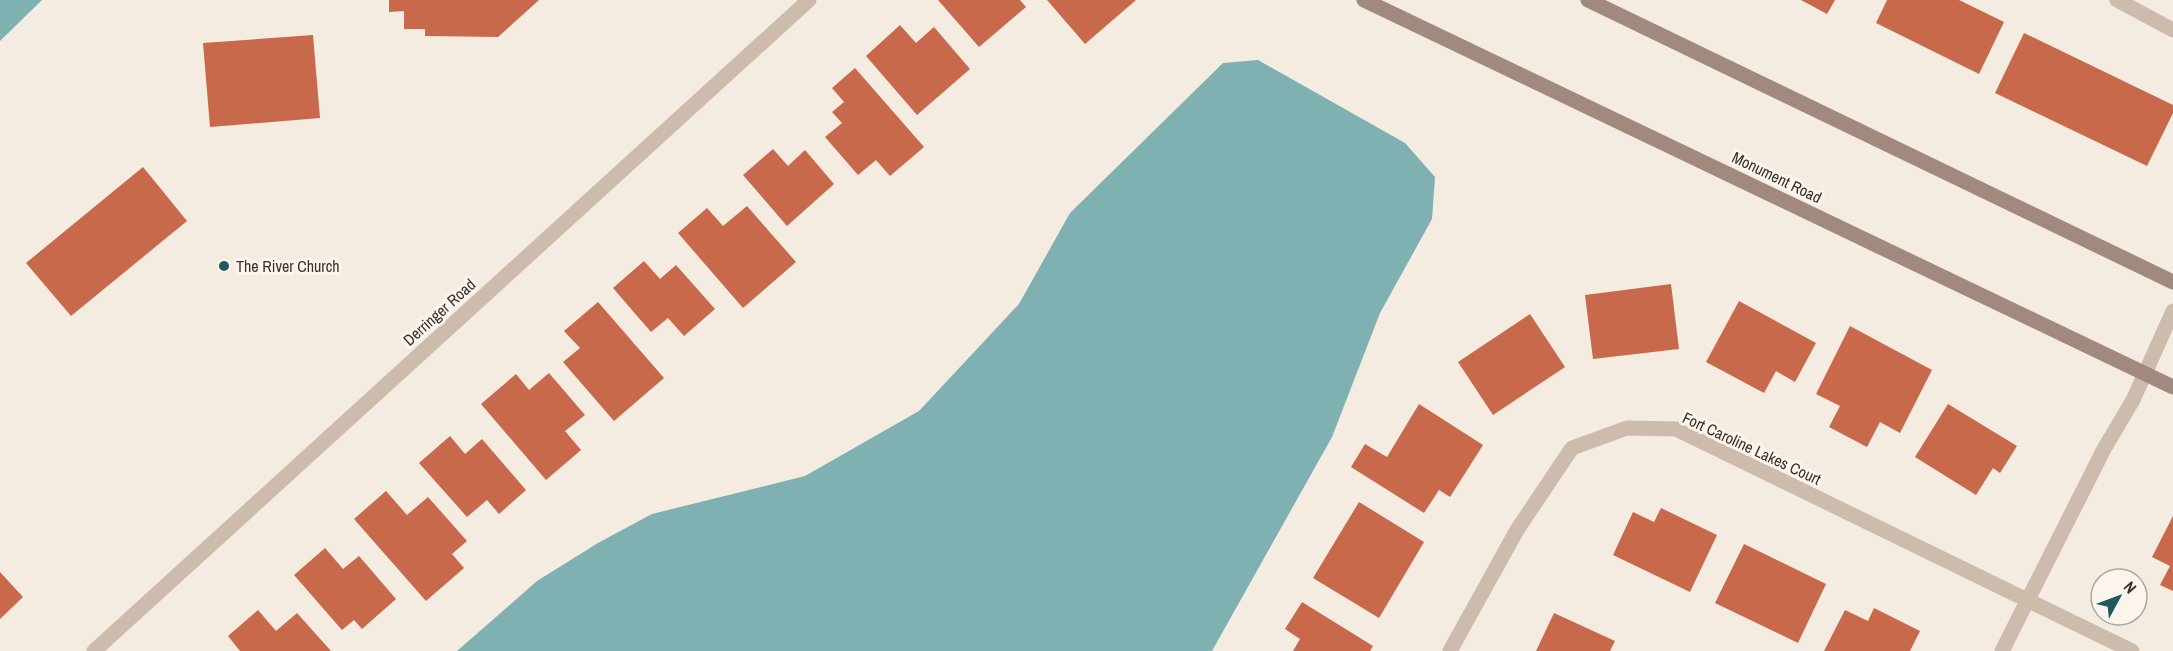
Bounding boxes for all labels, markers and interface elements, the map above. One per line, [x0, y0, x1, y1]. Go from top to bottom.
street label: Monument Road [1729, 146, 1825, 208]
place label: The River Church [236, 255, 340, 277]
marker: The River Church [217, 259, 231, 273]
street label: Derringer Road [398, 274, 480, 350]
street label: Fort Caroline Lakes Court [1679, 406, 1825, 490]
north arrow [2089, 567, 2149, 627]
text: N [2119, 576, 2142, 598]

